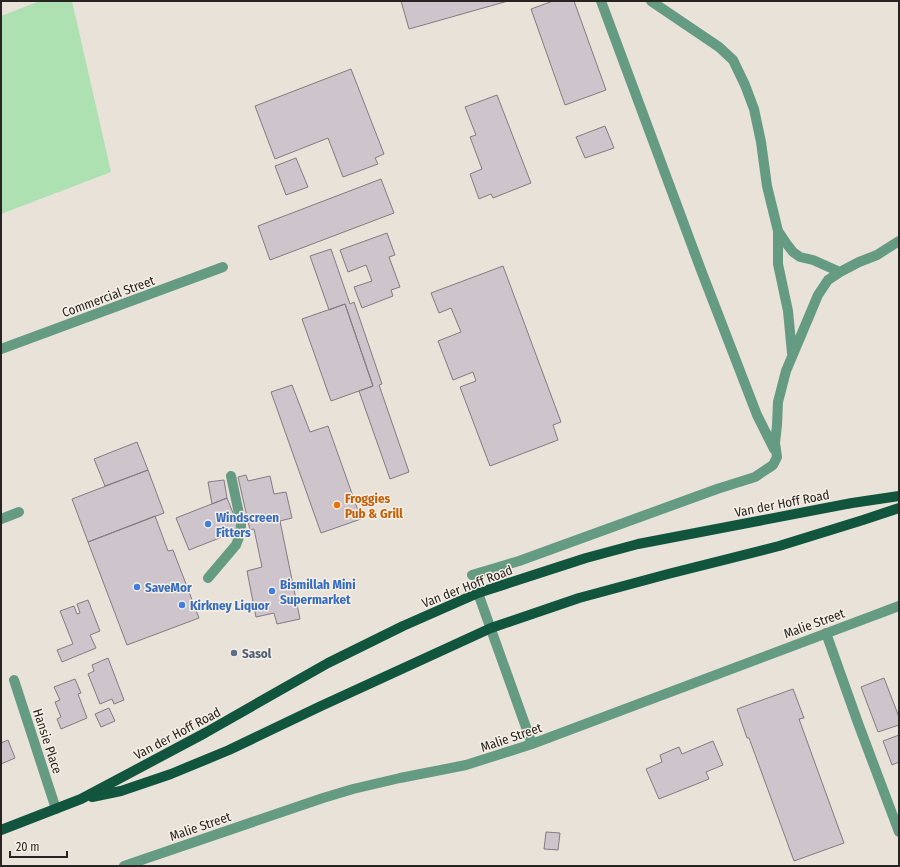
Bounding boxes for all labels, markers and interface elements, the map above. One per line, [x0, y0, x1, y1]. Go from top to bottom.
street label: Commercial Street [60, 273, 157, 320]
street label: Van der Hoff Road [734, 487, 831, 520]
place label: Froggies Pub & Grill [345, 491, 403, 521]
marker: Froggies Pub & Grill [332, 500, 342, 510]
place label: Windscreen Fitters [216, 510, 279, 540]
marker: Windscreen Fitters [203, 519, 213, 529]
street label: Van der Hoff Road [420, 562, 515, 611]
place label: Bismillah Mini Supermarket [280, 577, 356, 607]
place label: SaveMor [145, 580, 192, 595]
marker: SaveMor [132, 582, 142, 592]
marker: Bismillah Mini Supermarket [267, 586, 277, 596]
place label: Kirkney Liquor [190, 598, 270, 613]
marker: Kirkney Liquor [177, 600, 187, 610]
street label: Malie Street [782, 605, 847, 641]
place label: Sasol [242, 646, 272, 661]
marker: Sasol [229, 648, 239, 658]
street label: Van der Hoff Road [131, 704, 223, 763]
street label: Hansie Place [30, 707, 65, 776]
street label: Malie Street [479, 720, 544, 755]
street label: Malie Street [168, 809, 233, 844]
scale bar [10, 833, 67, 859]
text: 20 m [16, 840, 40, 854]

